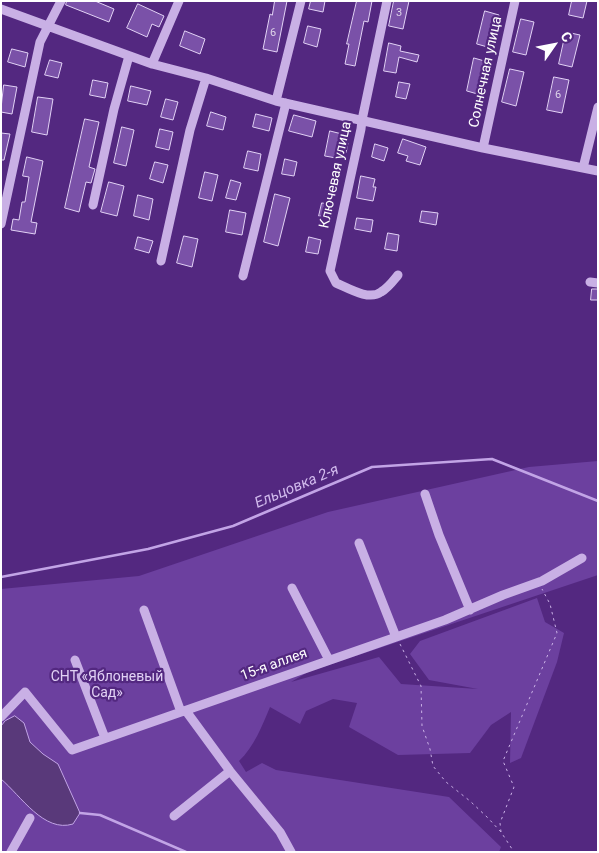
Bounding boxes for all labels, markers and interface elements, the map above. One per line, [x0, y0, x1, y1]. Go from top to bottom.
house number: 3 [396, 6, 402, 20]
street label: Солнечная улица [466, 15, 506, 129]
north arrow [529, 20, 579, 70]
house number: 6 [270, 26, 276, 40]
text: С [557, 29, 576, 45]
house number: 6 [555, 88, 561, 102]
street label: Ключевая улица [316, 120, 356, 230]
water label: Ельцовка 2-я [252, 461, 342, 513]
street label: 15-я аллея [238, 645, 310, 685]
park label: СНТ «Яблоневый Сад» [51, 669, 163, 702]

